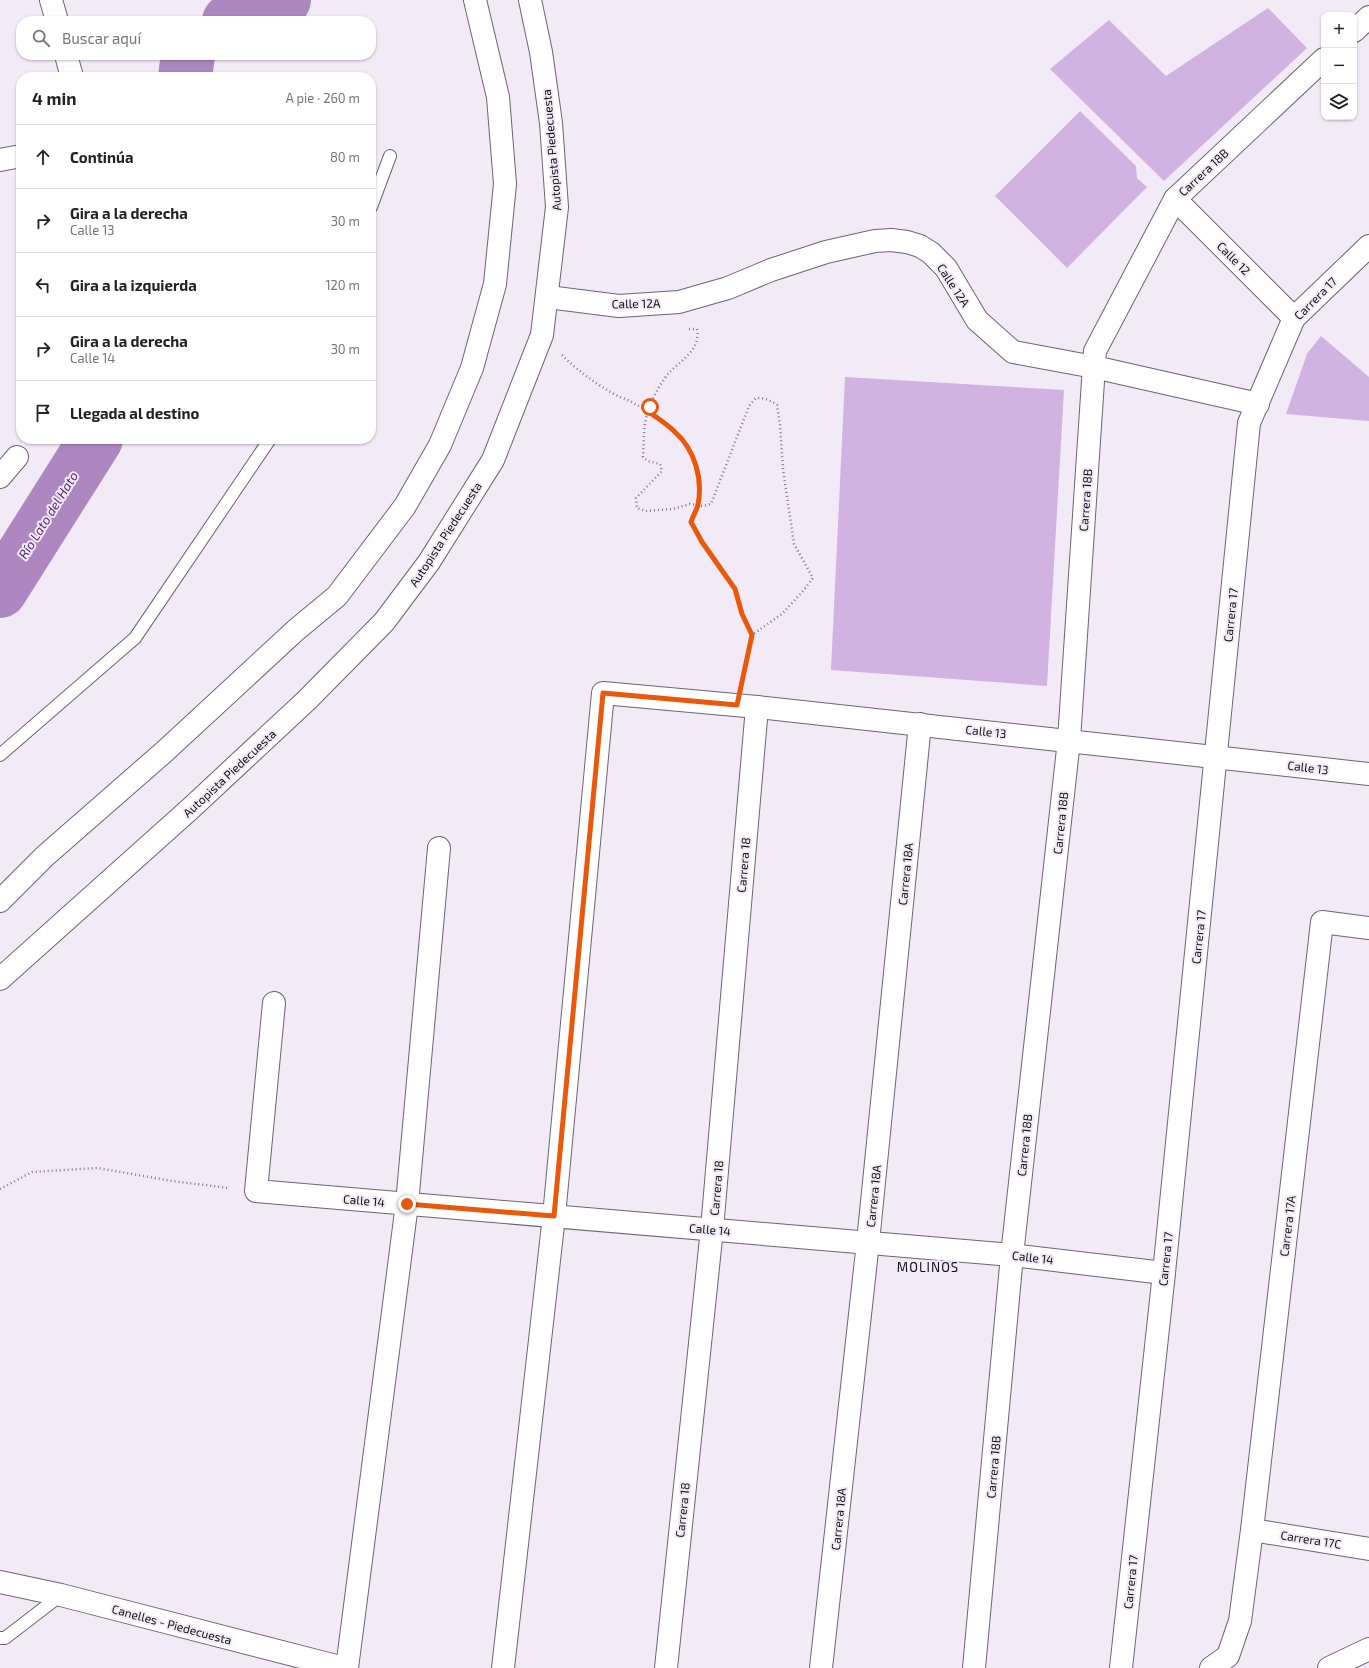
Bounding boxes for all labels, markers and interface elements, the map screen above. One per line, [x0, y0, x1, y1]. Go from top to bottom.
map controls [1321, 12, 1357, 120]
button: + [1321, 12, 1357, 48]
search box [16, 16, 376, 60]
icon: search [30, 27, 52, 49]
text: Buscar aquí [62, 29, 141, 47]
button: − [1321, 48, 1357, 84]
button: layers [1321, 84, 1357, 120]
text: 4 min [32, 88, 76, 108]
street label: Autopista Piedecuesta [539, 89, 563, 211]
text: A pie · 260 m [286, 90, 360, 106]
street label: Carrera 18B [1175, 145, 1231, 199]
icon: ahead [32, 146, 54, 168]
text: Continúa [70, 148, 133, 166]
text: 80 m [330, 149, 360, 165]
text: Gira a la derecha [70, 204, 188, 222]
icon: right [32, 210, 54, 232]
text: 30 m [331, 213, 360, 229]
text: Calle 13 [70, 222, 115, 238]
street label: Calle 12 [1214, 238, 1254, 278]
street label: Calle 12A [935, 261, 973, 310]
icon: left [32, 274, 54, 296]
street label: Carrera 17 [1291, 274, 1339, 322]
text: Gira a la izquierda [70, 276, 197, 294]
text: 120 m [325, 277, 360, 293]
street label: Calle 12A [612, 296, 661, 310]
text: Gira a la derecha [70, 332, 188, 350]
icon: right [32, 338, 54, 360]
text: 30 m [331, 341, 360, 357]
text: Calle 14 [70, 350, 115, 366]
route start [641, 398, 659, 416]
icon: arrive [32, 402, 54, 424]
text: Llegada al destino [70, 404, 199, 422]
water label: Río Lato del Hato [15, 468, 81, 562]
street label: Carrera 18B [1076, 468, 1094, 532]
street label: Autopista Piedecuesta [406, 479, 484, 589]
street label: Carrera 17 [1220, 587, 1240, 643]
street label: Calle 13 [965, 722, 1007, 740]
street label: Autopista Piedecuesta [180, 726, 278, 820]
street label: Calle 13 [1287, 758, 1329, 776]
street label: Carrera 18B [1050, 791, 1070, 855]
street label: Carrera 18 [734, 837, 752, 893]
street label: Carrera 18A [895, 841, 915, 906]
street label: Carrera 17 [1188, 909, 1208, 965]
street label: Carrera 18B [1014, 1113, 1034, 1177]
street label: Carrera 18 [707, 1160, 725, 1216]
street label: Carrera 18A [863, 1163, 883, 1228]
street label: Calle 14 [343, 1191, 385, 1209]
street label: Carrera 17A [1276, 1194, 1298, 1257]
route end [398, 1195, 416, 1213]
street label: Calle 14 [689, 1220, 731, 1238]
street label: Carrera 17 [1155, 1231, 1175, 1287]
street label: Calle 14 [1011, 1248, 1055, 1266]
district label: MOLINOS [897, 1259, 959, 1275]
street label: Carrera 18B [983, 1435, 1003, 1499]
street label: Carrera 18 [672, 1482, 692, 1538]
street label: Carrera 18A [828, 1486, 848, 1551]
street label: Carrera 17C [1280, 1527, 1342, 1551]
street label: Carrera 17 [1120, 1554, 1140, 1610]
street label: Canelles - Piedecuesta [111, 1601, 233, 1647]

